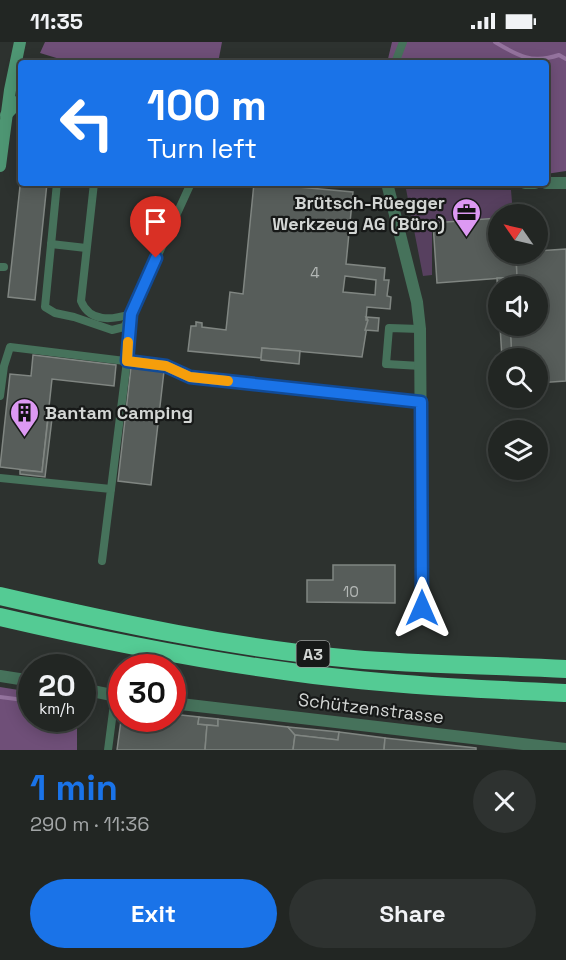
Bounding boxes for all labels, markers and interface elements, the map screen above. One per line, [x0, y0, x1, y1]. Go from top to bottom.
text: 11:35 [30, 7, 83, 35]
text: 100 m [147, 79, 267, 132]
icon: left [48, 84, 126, 162]
text: Turn left [147, 131, 257, 166]
place label: Brütsch-Rüegger Werkzeug AG (Büro) [272, 191, 445, 235]
pin [130, 196, 181, 258]
office icon: Brütsch-Rüegger Werkzeug AG (Büro) [450, 196, 482, 238]
north arrow [488, 204, 548, 264]
map controls [488, 204, 548, 480]
icon: arrive [139, 205, 172, 238]
house number: 4 [310, 263, 320, 282]
button: sound [488, 276, 548, 336]
button: search [488, 348, 548, 408]
building icon: Bantam Camping [8, 396, 40, 438]
place label: Bantam Camping [45, 401, 193, 424]
button: layers [488, 420, 548, 480]
position arrow [390, 576, 454, 640]
house number: 10 [343, 582, 359, 601]
road number: A3 [296, 641, 330, 667]
speed limit sign: 30 [108, 654, 186, 732]
text: 20 [38, 666, 76, 705]
street label: Schützenstrasse [297, 688, 445, 728]
text: km/h [39, 699, 75, 718]
text: 1 min [30, 765, 118, 811]
button: close [473, 770, 536, 833]
text: 290 m · 11:36 [30, 811, 150, 837]
button: Exit [30, 879, 277, 948]
button: Share [289, 879, 536, 948]

